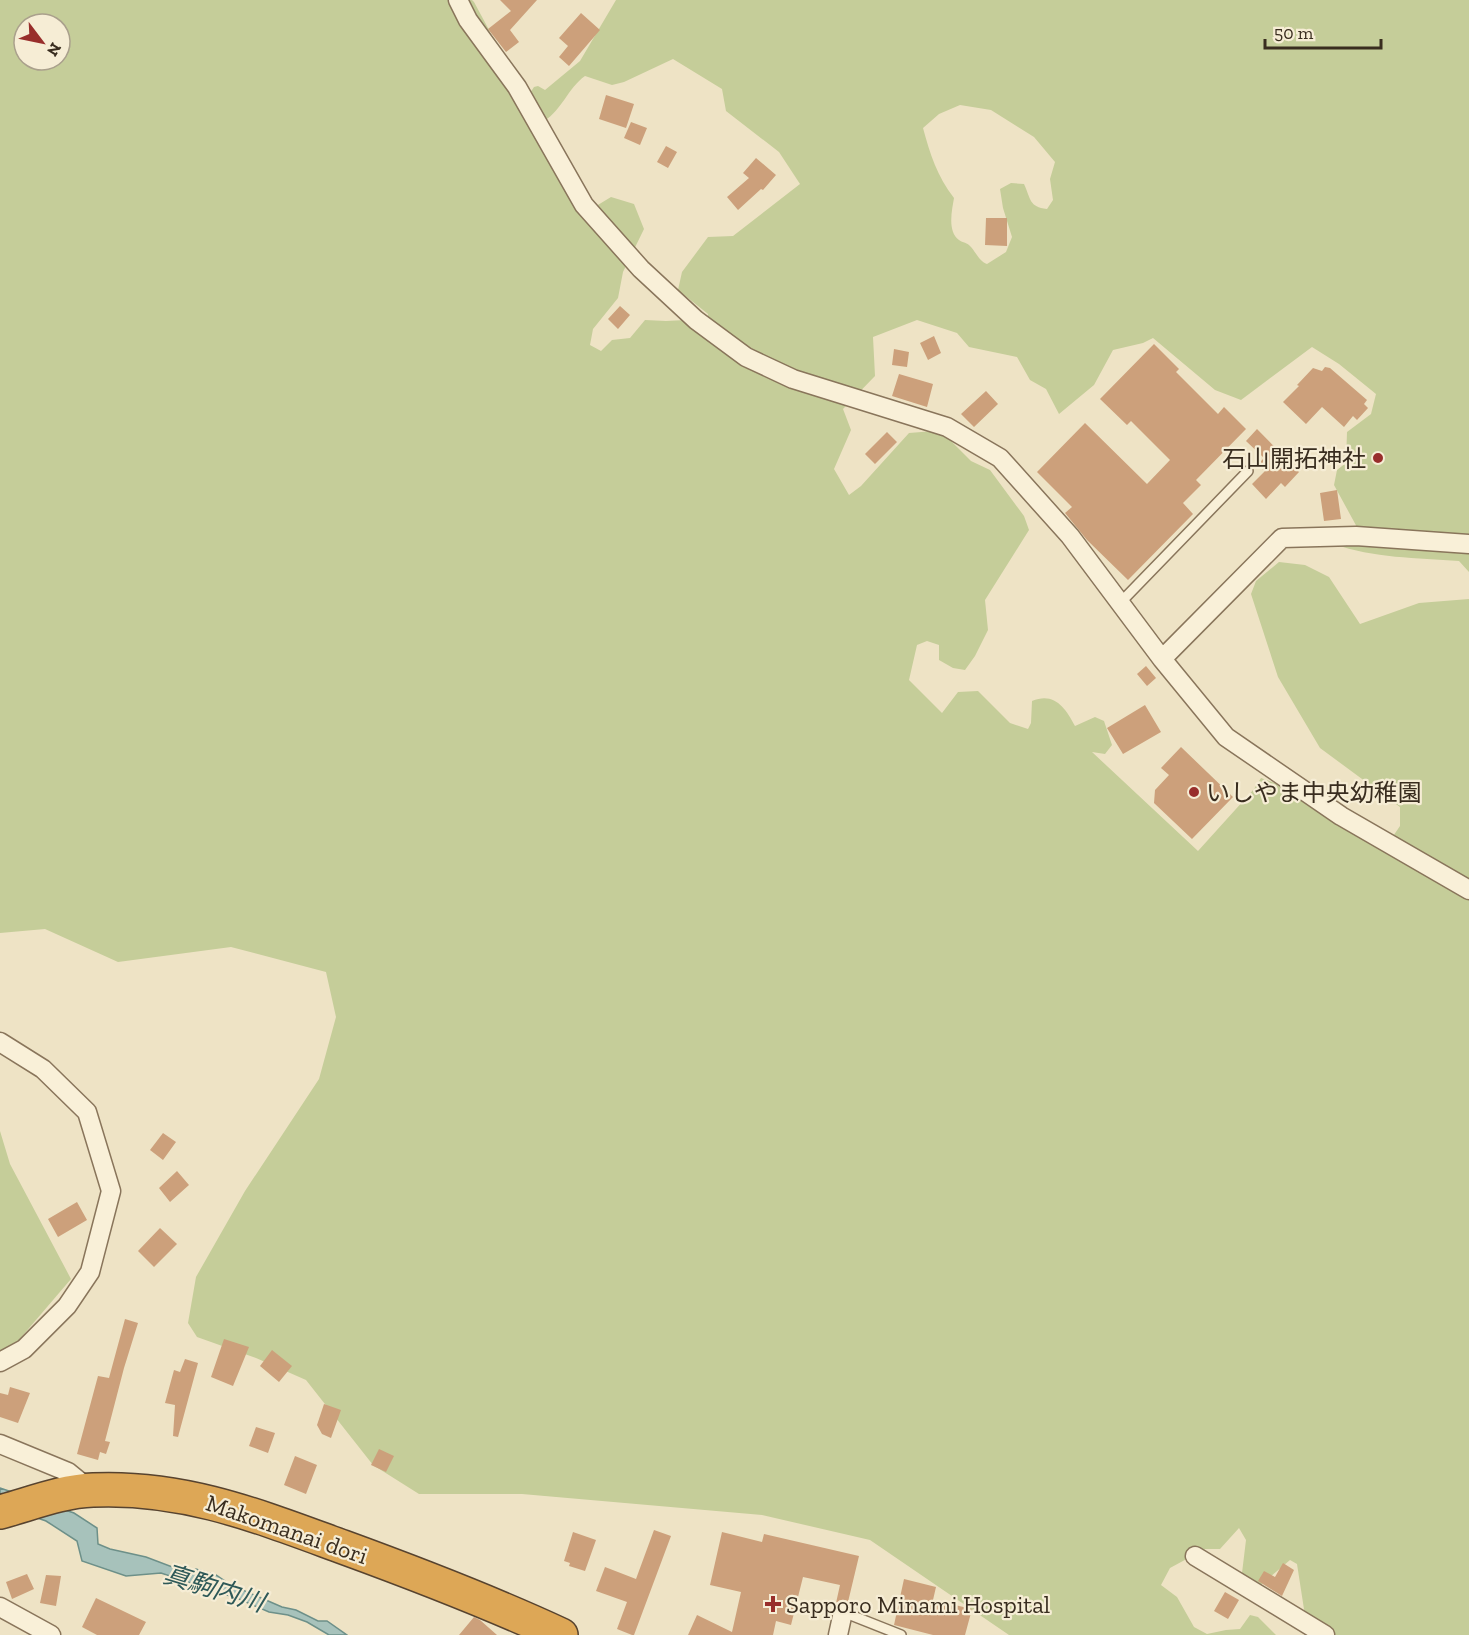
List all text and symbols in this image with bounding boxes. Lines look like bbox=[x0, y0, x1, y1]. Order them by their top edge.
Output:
north arrow bbox=[12, 12, 72, 72]
scale bar bbox=[1265, 12, 1380, 50]
text: 50 m bbox=[1274, 22, 1314, 44]
text: N bbox=[43, 39, 66, 60]
place label: 石山開拓神社 bbox=[1222, 444, 1366, 473]
marker: 石山開拓神社 bbox=[1371, 451, 1385, 465]
place label: いしやま中央幼稚園 bbox=[1206, 778, 1422, 807]
marker: いしやま中央幼稚園 bbox=[1187, 785, 1201, 799]
street label: Makomanai dori bbox=[202, 1488, 372, 1570]
water label: 真駒内川 bbox=[160, 1557, 271, 1619]
place label: Sapporo Minami Hospital bbox=[786, 1590, 1050, 1619]
marker: Sapporo Minami Hospital bbox=[764, 1595, 782, 1613]

